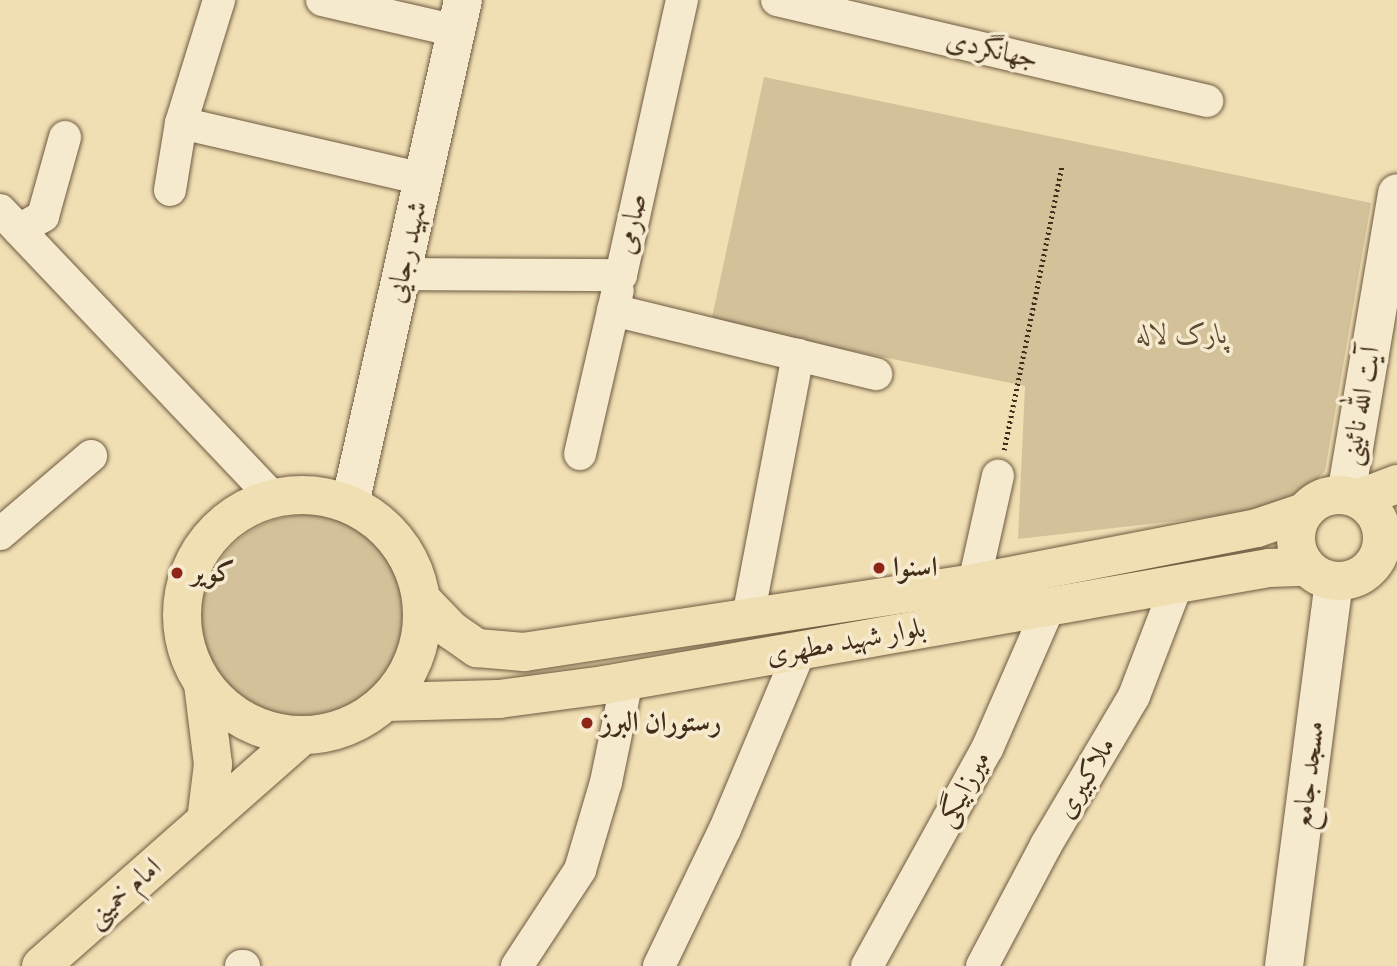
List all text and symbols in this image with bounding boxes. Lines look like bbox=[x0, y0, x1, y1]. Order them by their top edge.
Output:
street label: جهانگردی bbox=[943, 23, 1041, 77]
street label: صارمی bbox=[609, 191, 655, 257]
street label: شهید رجایی bbox=[379, 198, 435, 306]
park label: پارک لاله bbox=[1136, 318, 1228, 352]
street label: آیت الله نائینی bbox=[1334, 344, 1388, 468]
place label: اسنوا bbox=[893, 551, 938, 585]
place label: کویر bbox=[191, 556, 235, 590]
marker: اسنوا bbox=[871, 560, 887, 576]
marker: کویر bbox=[169, 565, 185, 581]
street label: بلوار شهید مطهری bbox=[764, 611, 928, 673]
place label: رستوران البرز bbox=[601, 706, 721, 740]
marker: رستوران البرز bbox=[579, 715, 595, 731]
street label: مسجد جامع bbox=[1286, 719, 1332, 831]
street label: ملاکبیری bbox=[1049, 731, 1123, 825]
street label: میرزابیگی bbox=[929, 745, 999, 833]
street label: امام خمینی bbox=[79, 851, 169, 935]

